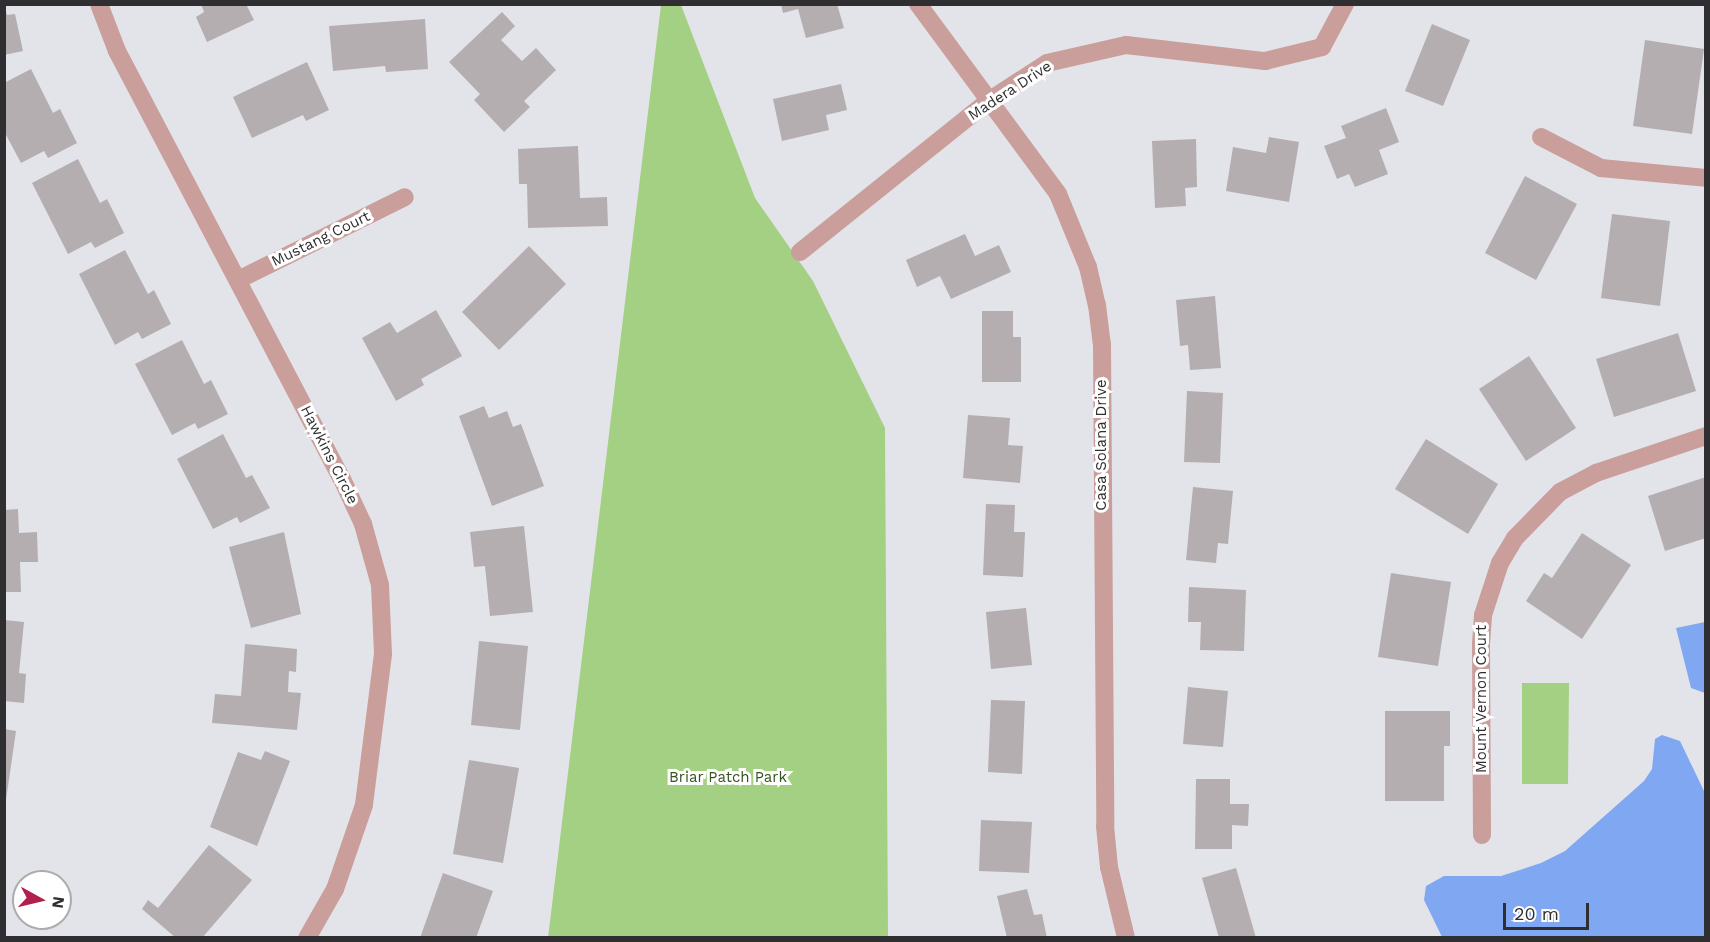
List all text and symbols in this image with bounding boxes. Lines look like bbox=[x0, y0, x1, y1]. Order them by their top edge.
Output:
street label: Madera Drive bbox=[965, 57, 1055, 125]
street label: Mustang Court bbox=[269, 207, 373, 271]
street label: Casa Solana Drive bbox=[1093, 379, 1111, 511]
street label: Hawkins Circle bbox=[296, 403, 362, 507]
street label: Mount Vernon Court bbox=[1473, 625, 1491, 773]
park label: Briar Patch Park bbox=[669, 769, 787, 787]
north arrow bbox=[12, 870, 72, 930]
scale bar bbox=[1506, 891, 1592, 929]
text: N bbox=[48, 895, 69, 909]
text: 20 m bbox=[1514, 903, 1559, 924]

